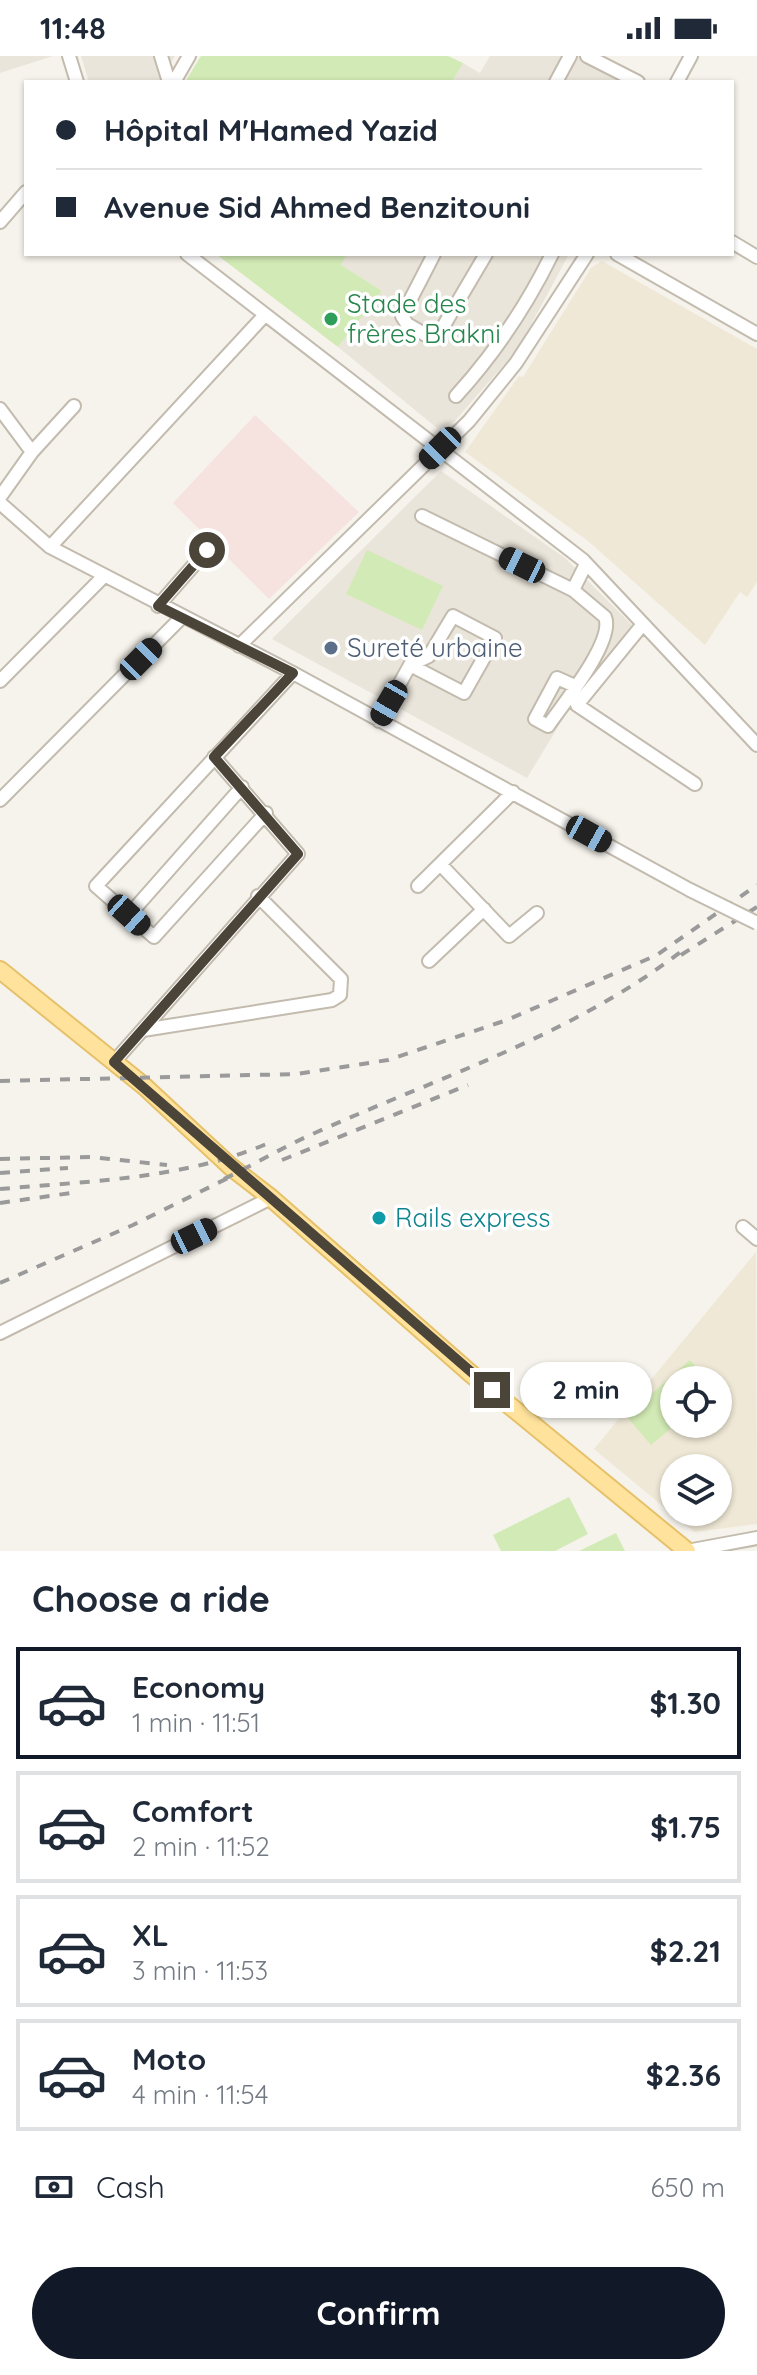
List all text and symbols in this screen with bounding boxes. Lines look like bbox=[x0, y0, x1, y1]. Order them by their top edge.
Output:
text: 11:48 bbox=[40, 9, 106, 47]
text: Hôpital M'Hamed Yazid bbox=[104, 111, 438, 149]
text: Avenue Sid Ahmed Benzitouni bbox=[104, 188, 530, 226]
place label: Stade des frères Brakni bbox=[347, 287, 501, 350]
marker: Stade des frères Brakni bbox=[322, 310, 340, 328]
car bbox=[415, 423, 465, 473]
route start bbox=[189, 532, 225, 568]
car bbox=[495, 544, 549, 586]
place label: Sureté urbaine bbox=[347, 631, 523, 664]
car bbox=[116, 634, 166, 684]
marker: Sureté urbaine bbox=[322, 639, 340, 657]
car bbox=[367, 676, 411, 730]
car bbox=[562, 812, 616, 856]
car bbox=[103, 890, 155, 940]
place label: Rails express bbox=[395, 1201, 550, 1234]
marker: Rails express bbox=[370, 1209, 388, 1227]
car bbox=[167, 1215, 221, 1257]
callout: 2 min bbox=[520, 1362, 652, 1418]
map controls bbox=[660, 1366, 732, 1526]
button: locate bbox=[660, 1366, 732, 1438]
route end bbox=[474, 1372, 510, 1408]
text: 2 min bbox=[552, 1373, 620, 1406]
button: layers bbox=[660, 1454, 732, 1526]
text: Choose a ride bbox=[32, 1576, 270, 1621]
icon: car bbox=[36, 1667, 108, 1739]
text: Economy bbox=[132, 1668, 265, 1706]
text: $1.30 bbox=[649, 1684, 721, 1722]
text: 1 min · 11:51 bbox=[132, 1706, 260, 1739]
icon: car bbox=[36, 1791, 108, 1863]
text: Comfort bbox=[132, 1792, 253, 1830]
text: $1.75 bbox=[650, 1808, 721, 1846]
text: 2 min · 11:52 bbox=[132, 1830, 270, 1863]
icon: car bbox=[36, 1915, 108, 1987]
text: XL bbox=[132, 1916, 169, 1954]
text: $2.21 bbox=[650, 1932, 721, 1970]
text: 3 min · 11:53 bbox=[132, 1954, 268, 1987]
icon: car bbox=[36, 2039, 108, 2111]
text: Moto bbox=[132, 2040, 206, 2078]
text: $2.36 bbox=[646, 2056, 721, 2094]
text: 4 min · 11:54 bbox=[132, 2078, 268, 2111]
icon: cash bbox=[32, 2165, 76, 2209]
text: Cash bbox=[96, 2168, 165, 2206]
text: 650 m bbox=[651, 2171, 725, 2204]
button: Confirm bbox=[32, 2267, 725, 2359]

